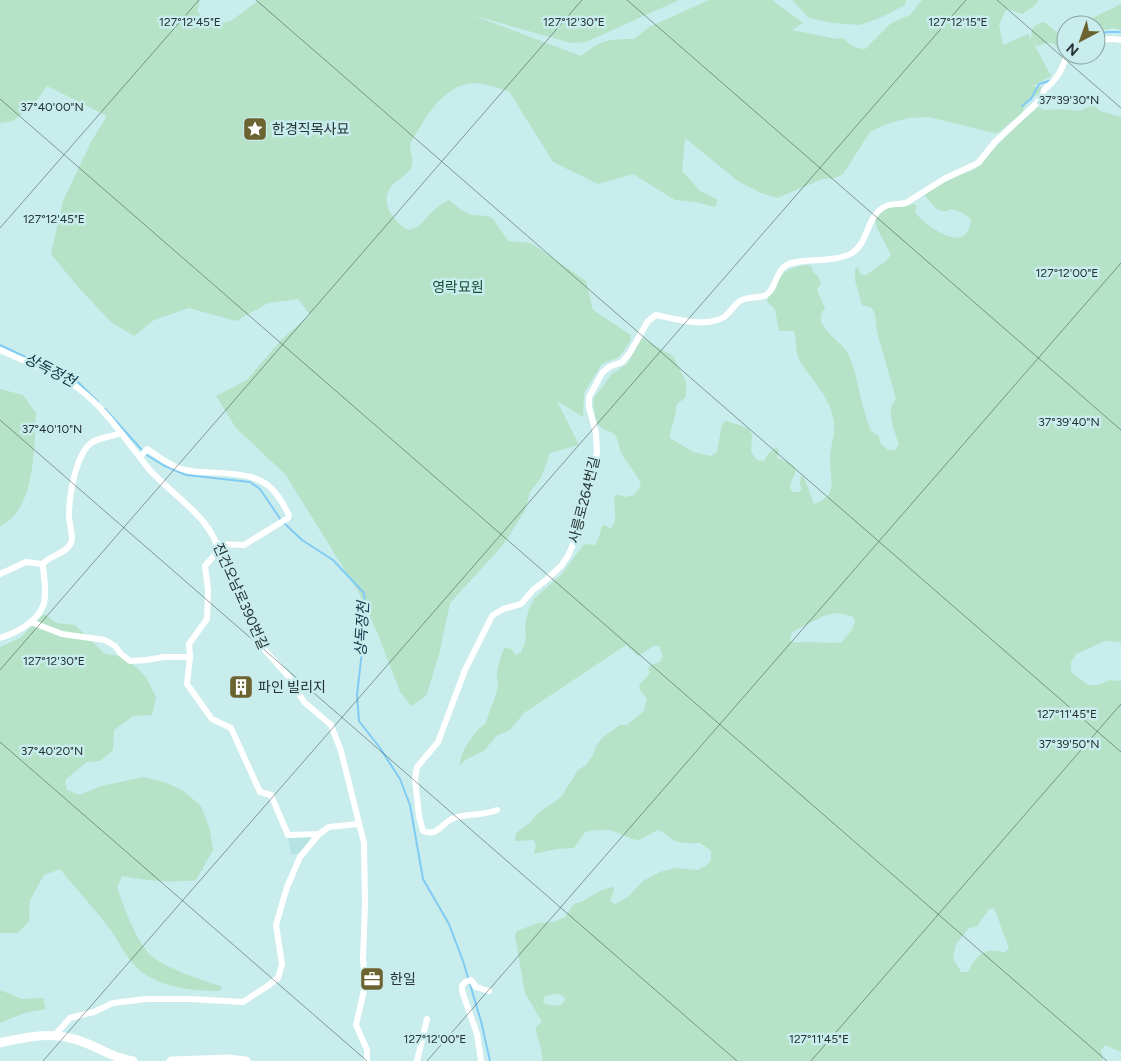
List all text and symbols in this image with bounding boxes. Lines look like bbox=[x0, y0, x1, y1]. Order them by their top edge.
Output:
text: 127°12'45"E bbox=[159, 15, 221, 29]
text: 127°12'30"E bbox=[543, 15, 605, 29]
text: 127°12'15"E bbox=[928, 15, 988, 29]
north arrow bbox=[1056, 15, 1106, 65]
text: N bbox=[1063, 39, 1082, 59]
text: 37°39'30"N bbox=[1039, 93, 1099, 107]
text: 37°40'00"N bbox=[20, 100, 84, 114]
place icon: 한경직목사묘 bbox=[242, 116, 268, 142]
place label: 한경직목사묘 bbox=[272, 121, 349, 138]
text: 127°12'45"E bbox=[23, 212, 85, 226]
text: 127°12'00"E bbox=[1036, 266, 1098, 280]
park label: 영락묘원 bbox=[432, 279, 484, 296]
water label: 상독정천 bbox=[21, 349, 81, 392]
text: 37°39'40"N bbox=[1038, 415, 1100, 429]
text: 37°40'10"N bbox=[22, 422, 82, 436]
street label: 사릉로264번길 bbox=[565, 455, 603, 545]
street label: 진건오남로390번길 bbox=[209, 540, 272, 652]
water label: 상독정천 bbox=[352, 599, 373, 657]
text: 127°12'30"E bbox=[23, 654, 85, 668]
building icon: 파인 빌리지 bbox=[228, 674, 254, 700]
place label: 파인 빌리지 bbox=[258, 679, 326, 696]
text: 127°11'45"E bbox=[1037, 707, 1097, 721]
text: 37°39'50"N bbox=[1039, 737, 1099, 751]
text: 37°40'20"N bbox=[21, 744, 83, 758]
office icon: 한일 bbox=[359, 966, 385, 992]
place label: 한일 bbox=[390, 971, 416, 988]
text: 127°12'00"E bbox=[404, 1032, 466, 1046]
text: 127°11'45"E bbox=[789, 1032, 849, 1046]

